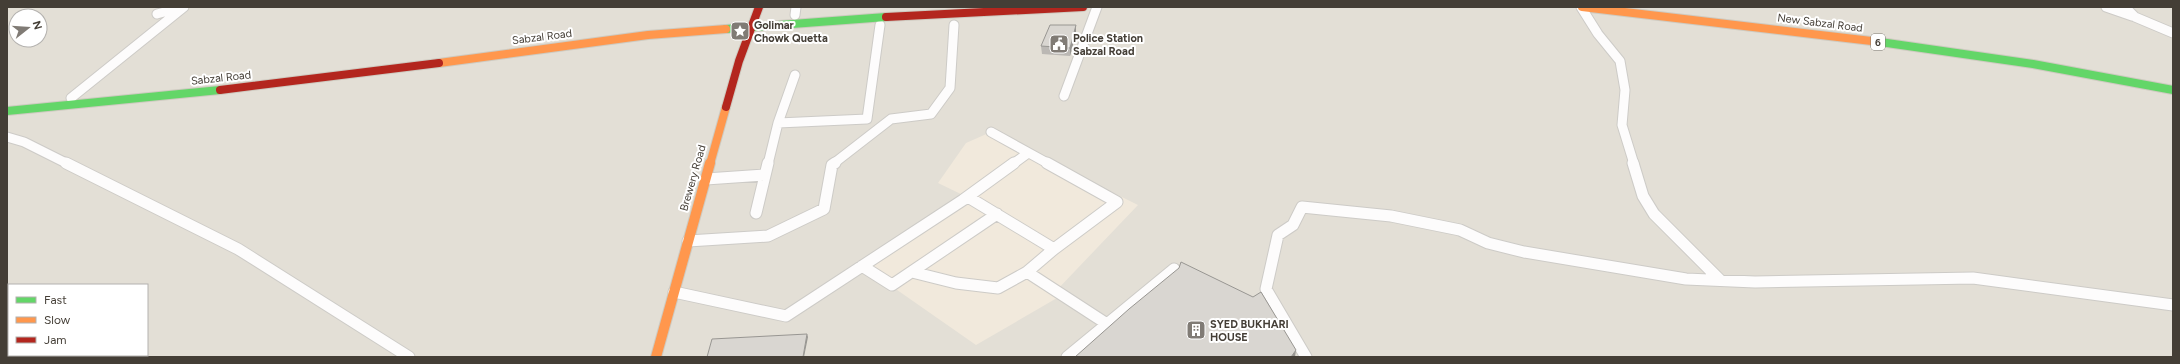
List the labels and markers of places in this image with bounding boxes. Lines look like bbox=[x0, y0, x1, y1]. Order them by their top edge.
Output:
place label: Golimar Chowk Quetta bbox=[754, 19, 828, 45]
place icon: Golimar Chowk Quetta bbox=[729, 20, 751, 42]
place label: Police Station Sabzal Road bbox=[1073, 32, 1143, 58]
public building icon: Police Station Sabzal Road bbox=[1048, 33, 1070, 55]
place label: SYED BUKHARI HOUSE bbox=[1210, 318, 1289, 344]
building icon: SYED BUKHARI HOUSE bbox=[1185, 319, 1207, 341]

